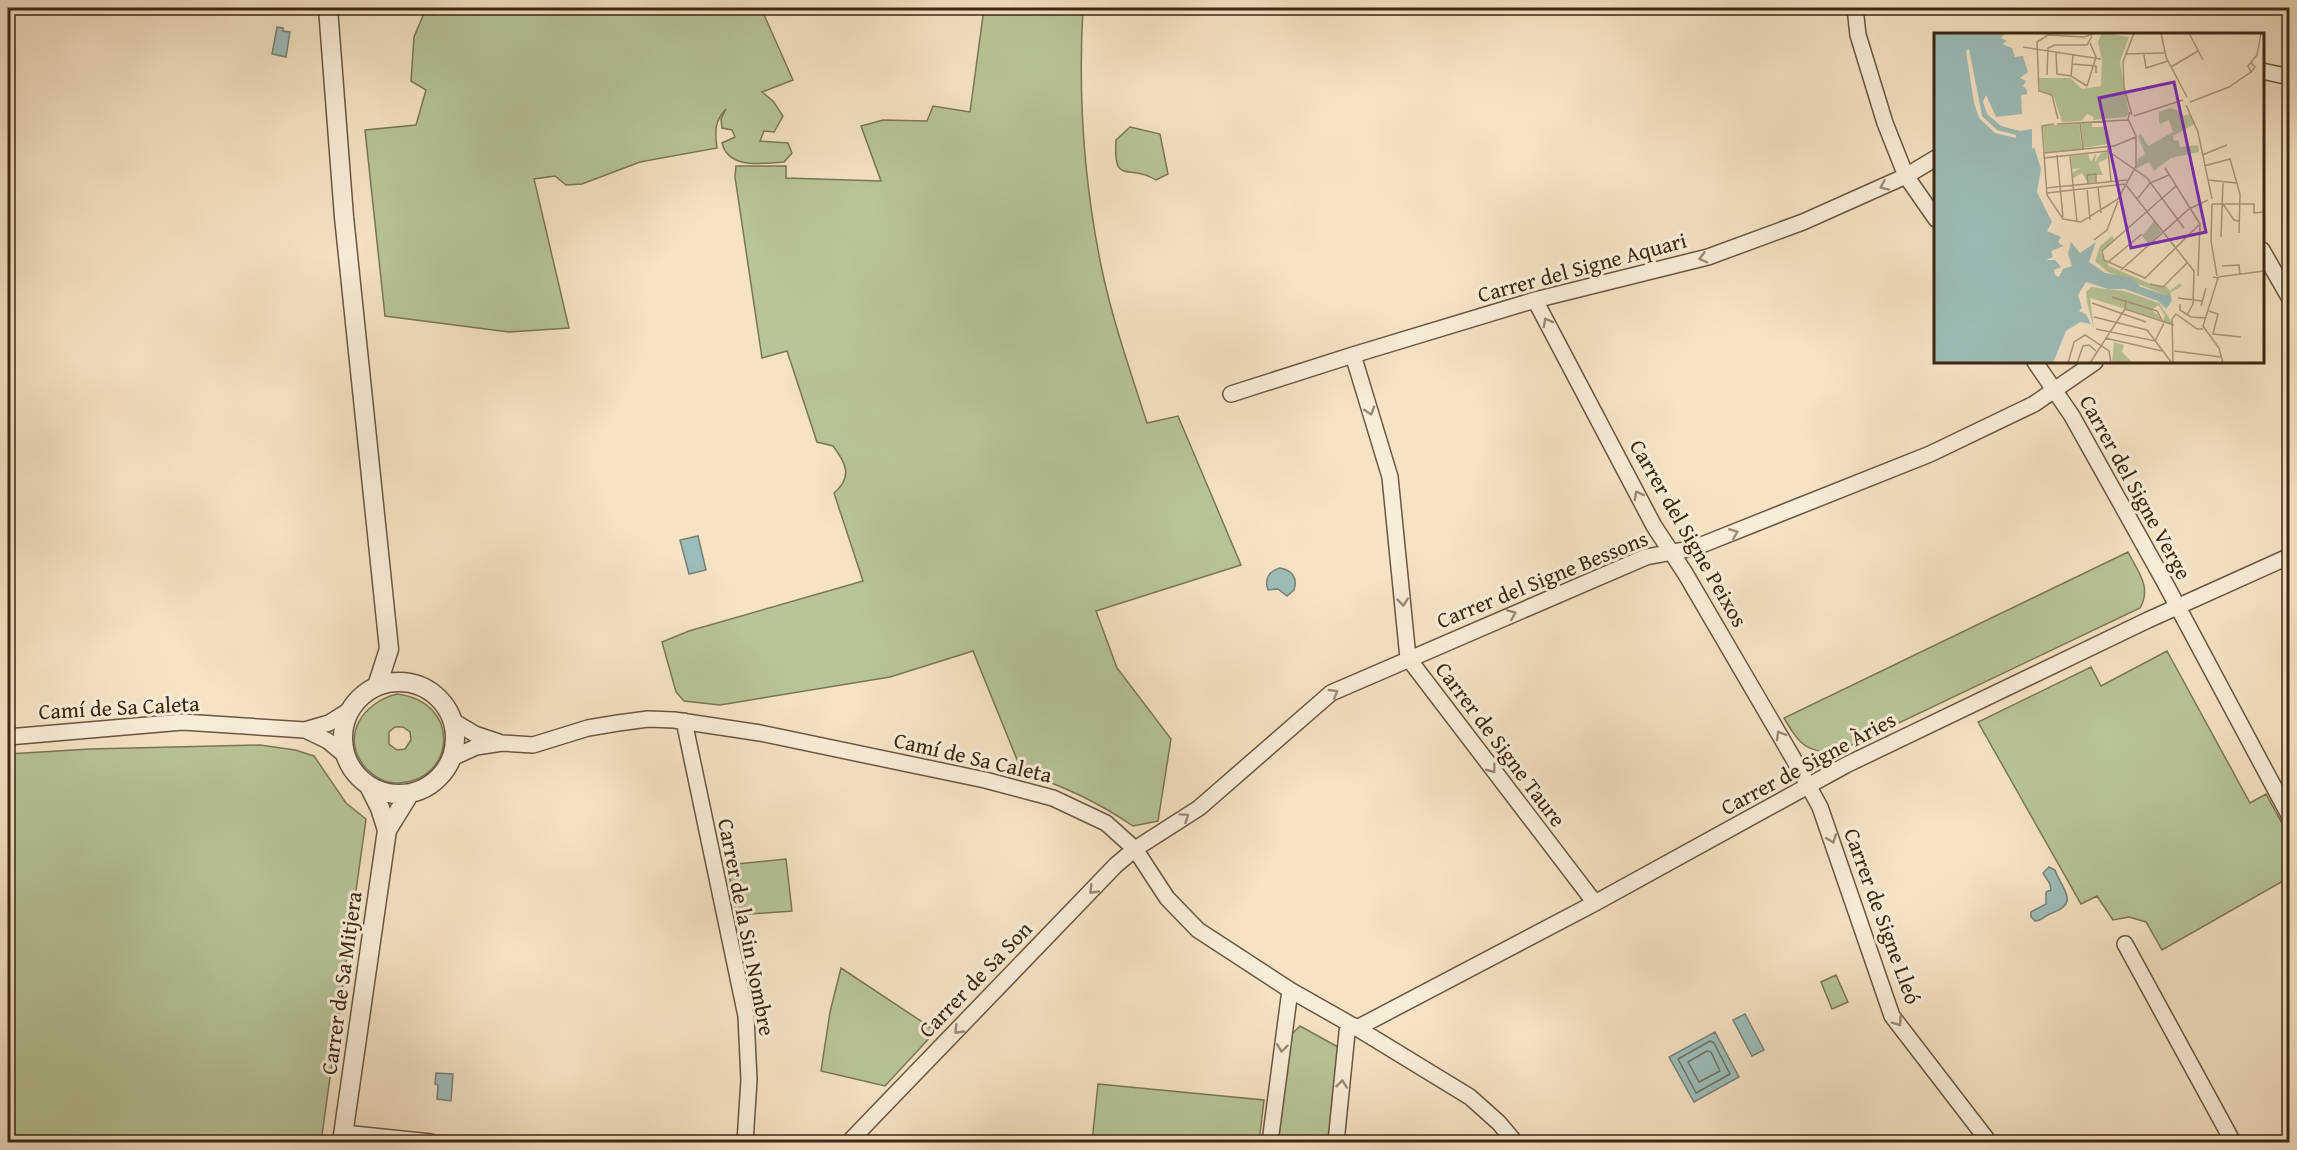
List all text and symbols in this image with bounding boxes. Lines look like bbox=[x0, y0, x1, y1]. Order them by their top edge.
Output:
inset map bbox=[1934, 33, 2264, 363]
one-way arrow bbox=[1879, 179, 1890, 191]
street label: Carrer del Signe Aquari bbox=[1474, 224, 1690, 310]
one-way arrow bbox=[1698, 251, 1709, 263]
one-way arrow bbox=[1543, 318, 1554, 328]
street label: Carrer del Signe Verge bbox=[2072, 389, 2200, 585]
one-way arrow bbox=[1363, 405, 1375, 416]
street label: Carrer del Signe Peixos bbox=[1622, 433, 1756, 633]
one-way arrow bbox=[1634, 491, 1645, 501]
street label: Carrer del Signe Bessons bbox=[1431, 522, 1653, 636]
one-way arrow bbox=[1728, 527, 1739, 540]
one-way arrow bbox=[1396, 598, 1409, 607]
one-way arrow bbox=[1506, 609, 1517, 621]
street label: Carrer de Signe Taure bbox=[1428, 655, 1574, 833]
street label: Camí de Sa Caleta bbox=[38, 687, 201, 727]
one-way arrow bbox=[1328, 689, 1338, 700]
street label: Carrer de Signe Àries bbox=[1715, 703, 1901, 823]
street label: Camí de Sa Caleta bbox=[891, 723, 1056, 791]
one-way arrow bbox=[1776, 731, 1787, 741]
one-way arrow bbox=[1484, 762, 1495, 773]
one-way arrow bbox=[1178, 814, 1189, 825]
street label: Carrer de la Sin Nombre bbox=[710, 816, 784, 1038]
street label: Carrer de Signe Lleó bbox=[1836, 824, 1930, 1008]
one-way arrow bbox=[1824, 834, 1837, 844]
one-way arrow bbox=[1090, 882, 1101, 893]
street label: Carrer de Sa Mitjera bbox=[312, 889, 370, 1077]
street label: Carrer de Sa Son bbox=[911, 913, 1040, 1045]
one-way arrow bbox=[1890, 1016, 1901, 1027]
one-way arrow bbox=[954, 1023, 965, 1033]
one-way arrow bbox=[1277, 1044, 1289, 1053]
one-way arrow bbox=[1335, 1080, 1348, 1089]

